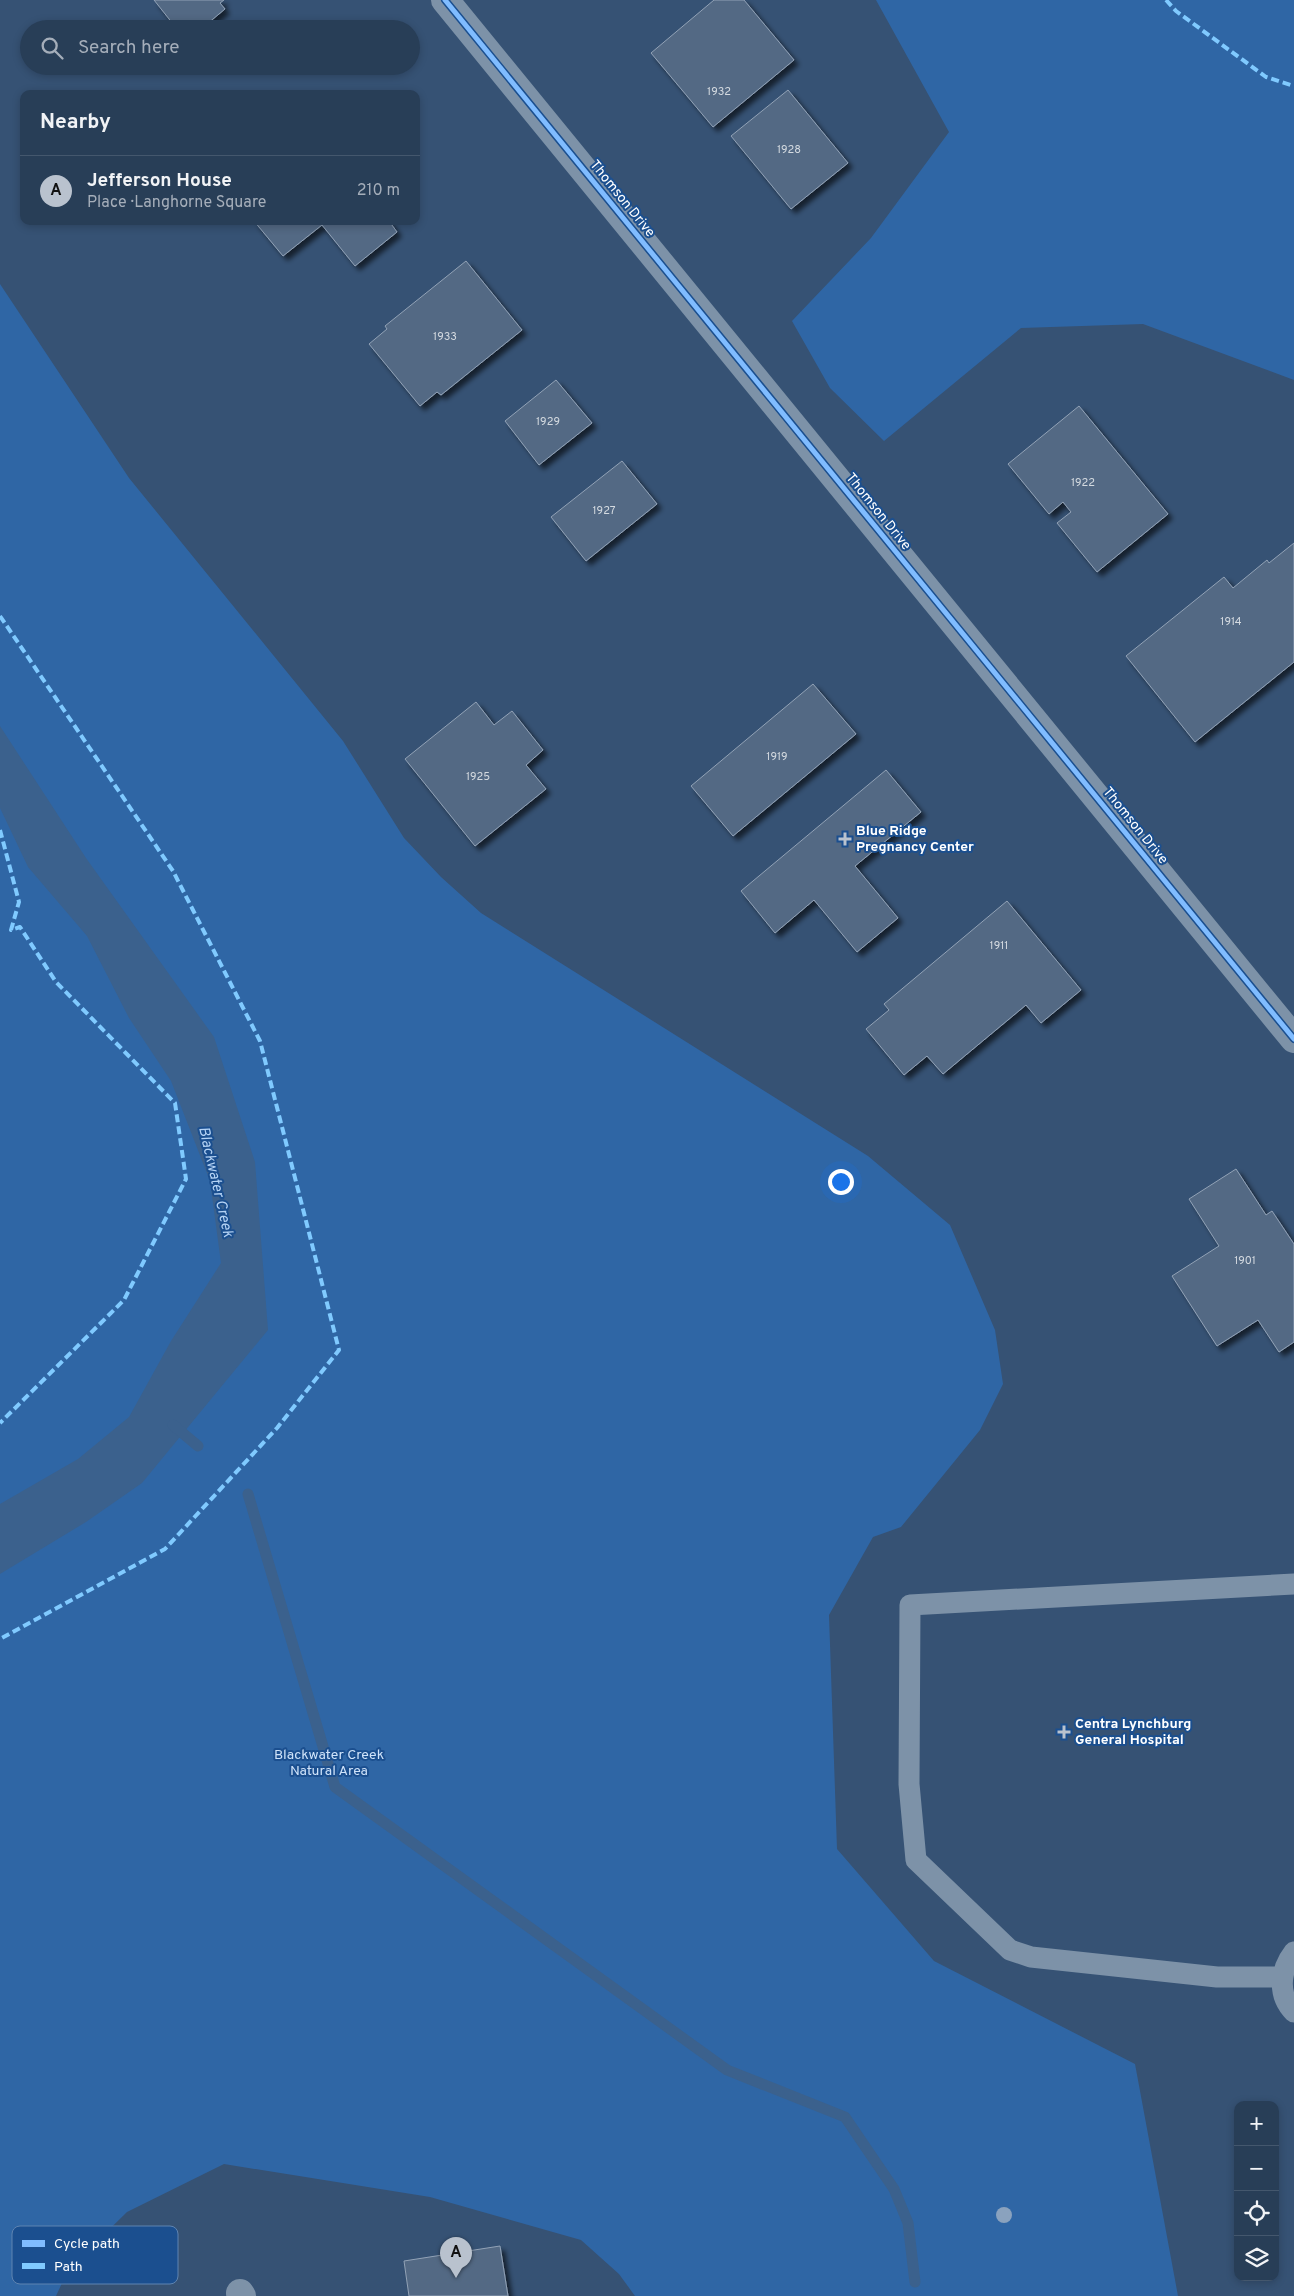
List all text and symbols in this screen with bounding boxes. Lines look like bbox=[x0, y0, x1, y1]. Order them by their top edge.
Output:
search box bbox=[20, 20, 420, 75]
icon: search bbox=[38, 34, 66, 62]
text: Search here bbox=[78, 36, 180, 60]
house number: 1932 bbox=[707, 85, 731, 99]
text: Nearby bbox=[40, 109, 111, 136]
house number: 1928 bbox=[777, 143, 801, 157]
street label: Thomson Drive bbox=[586, 157, 658, 241]
text: Jefferson House bbox=[87, 169, 232, 193]
text: A bbox=[50, 181, 62, 201]
text: 210 m bbox=[357, 181, 400, 201]
text: Place · Langhorne Square bbox=[87, 193, 266, 213]
house number: 1933 bbox=[433, 330, 457, 344]
house number: 1929 bbox=[536, 415, 560, 429]
street label: Thomson Drive bbox=[842, 470, 914, 554]
house number: 1922 bbox=[1071, 476, 1095, 490]
house number: 1927 bbox=[592, 504, 616, 518]
house number: 1914 bbox=[1220, 615, 1242, 629]
house number: 1919 bbox=[766, 750, 788, 764]
house number: 1925 bbox=[466, 770, 490, 784]
street label: Thomson Drive bbox=[1099, 784, 1171, 868]
place label: Blue Ridge Pregnancy Center bbox=[856, 823, 974, 856]
marker: Blue Ridge Pregnancy Center bbox=[838, 832, 852, 846]
house number: 1911 bbox=[990, 939, 1008, 953]
water label: Blackwater Creek bbox=[193, 1125, 237, 1240]
your location bbox=[828, 1169, 854, 1195]
house number: 1901 bbox=[1234, 1254, 1256, 1268]
place label: Centra Lynchburg General Hospital bbox=[1075, 1716, 1191, 1749]
marker: Centra Lynchburg General Hospital bbox=[1057, 1725, 1071, 1739]
park label: Blackwater Creek Natural Area bbox=[274, 1747, 384, 1780]
map controls bbox=[1234, 2101, 1279, 2281]
button: + bbox=[1234, 2101, 1279, 2146]
button: − bbox=[1234, 2146, 1279, 2191]
button: locate bbox=[1234, 2191, 1279, 2236]
legend bbox=[12, 2226, 178, 2284]
text: Cycle path bbox=[54, 2236, 120, 2253]
button: layers bbox=[1234, 2236, 1279, 2281]
pin: A bbox=[440, 2237, 472, 2278]
text: Path bbox=[54, 2259, 83, 2276]

